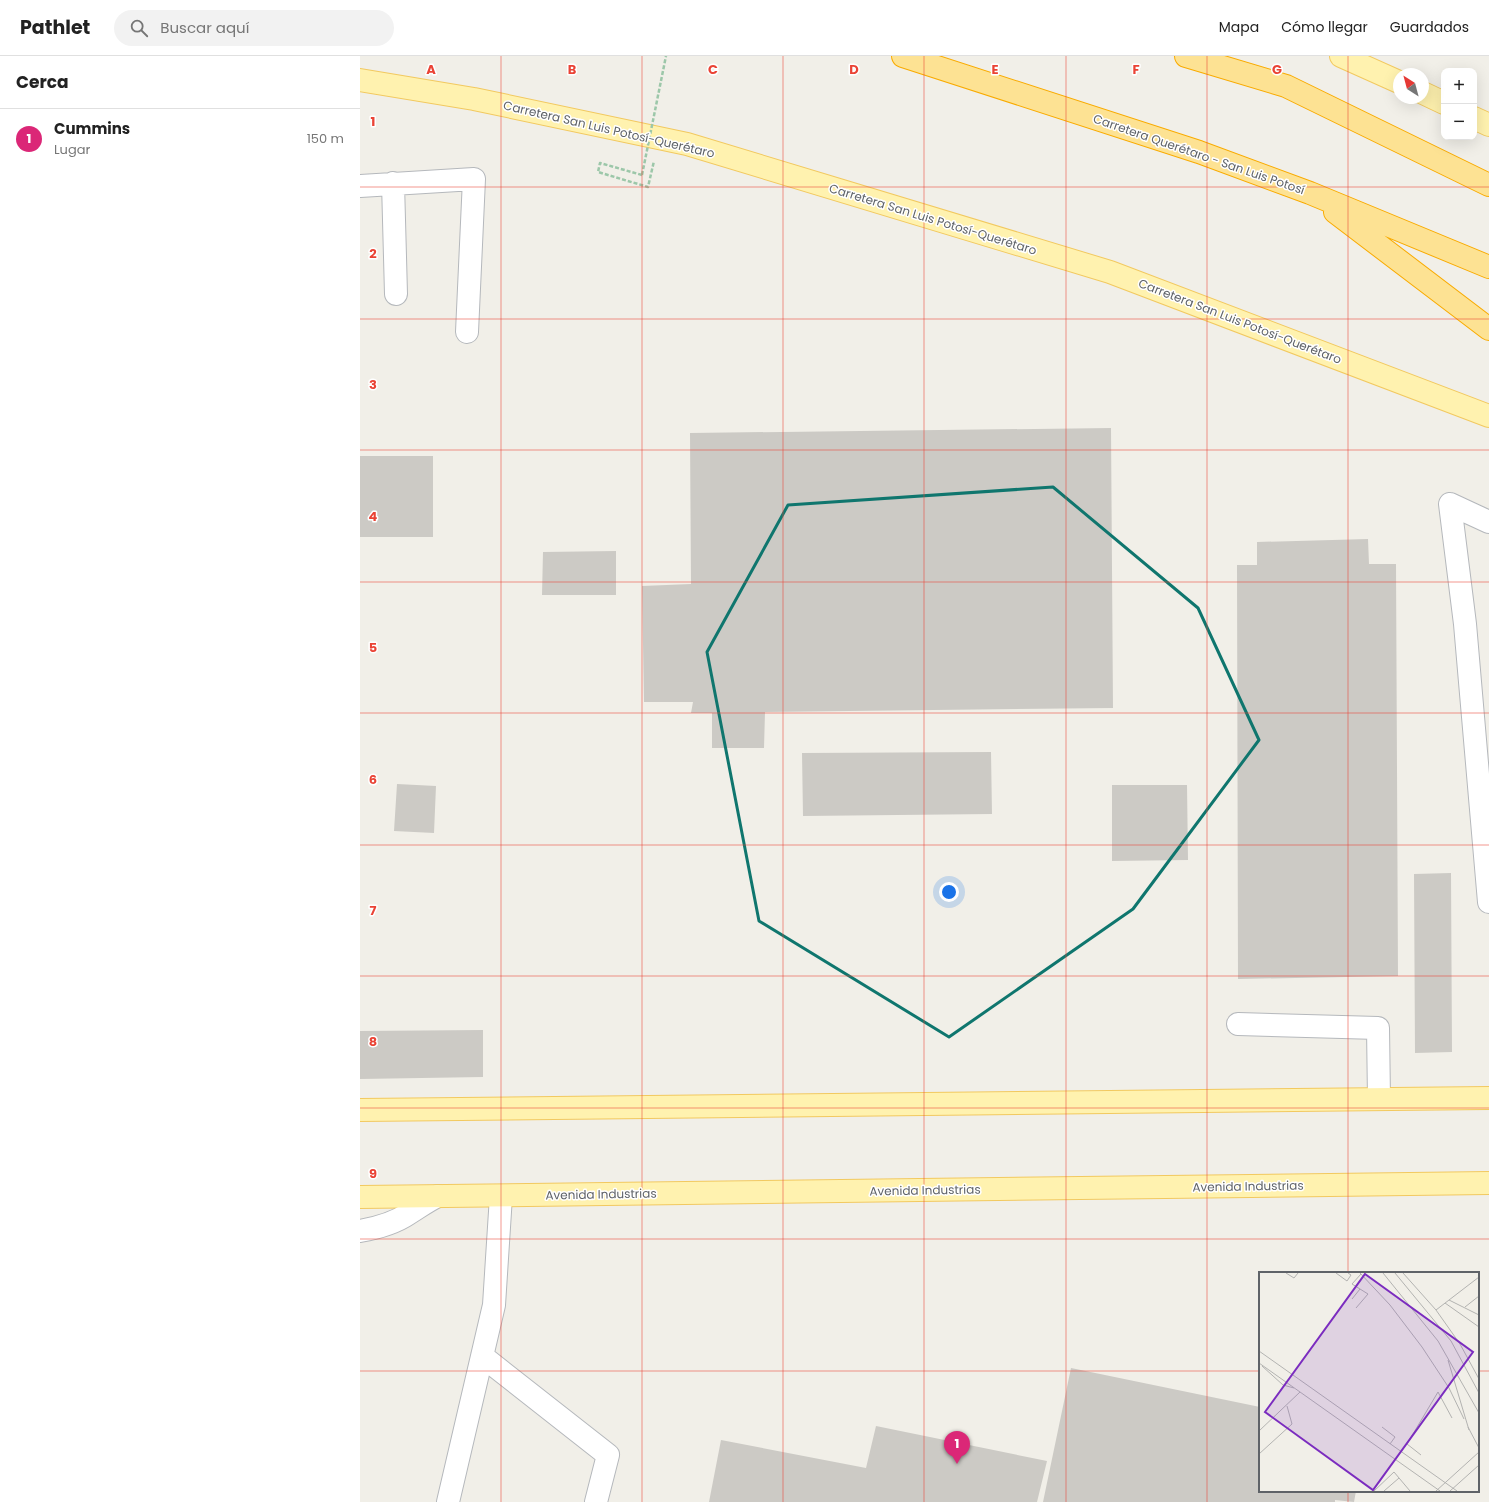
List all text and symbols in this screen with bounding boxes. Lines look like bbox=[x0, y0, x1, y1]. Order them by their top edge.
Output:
search box bbox=[114, 10, 394, 46]
text: Pathlet bbox=[20, 14, 90, 41]
icon: search bbox=[128, 17, 150, 39]
text: Buscar aquí bbox=[160, 17, 249, 38]
text: Mapa bbox=[1219, 17, 1259, 37]
text: Cómo llegar bbox=[1281, 17, 1368, 37]
text: Guardados bbox=[1390, 17, 1469, 37]
text: A bbox=[426, 60, 436, 79]
text: B bbox=[568, 60, 577, 79]
text: C bbox=[708, 60, 718, 79]
text: D bbox=[849, 60, 859, 79]
text: E bbox=[991, 60, 999, 79]
text: F bbox=[1132, 60, 1140, 79]
text: G bbox=[1272, 60, 1282, 79]
north arrow bbox=[1393, 68, 1429, 104]
map controls bbox=[1441, 68, 1477, 140]
button: + bbox=[1441, 68, 1477, 104]
text: Cerca bbox=[16, 70, 69, 94]
street label: Carretera San Luis Potosí-Querétaro bbox=[502, 96, 717, 162]
button: − bbox=[1441, 104, 1477, 140]
street label: Carretera Querétaro - San Luis Potosí bbox=[1091, 110, 1307, 198]
text: 1 bbox=[371, 112, 375, 131]
text: Cummins bbox=[54, 118, 130, 139]
text: 1 bbox=[27, 129, 31, 148]
text: 150 m bbox=[307, 129, 344, 148]
text: Lugar bbox=[54, 140, 90, 159]
street label: Carretera San Luis Potosí-Querétaro bbox=[827, 179, 1039, 259]
text: 2 bbox=[369, 244, 377, 263]
street label: Carretera San Luis Potosí-Querétaro bbox=[1136, 274, 1344, 368]
text: 3 bbox=[369, 375, 377, 394]
text: 4 bbox=[369, 507, 378, 526]
text: 5 bbox=[369, 638, 377, 657]
text: 6 bbox=[369, 770, 377, 789]
your location bbox=[939, 882, 959, 902]
text: 7 bbox=[370, 901, 377, 920]
text: 8 bbox=[369, 1032, 377, 1051]
text: 9 bbox=[369, 1164, 377, 1183]
street label: Avenida Industrias bbox=[1192, 1177, 1304, 1195]
street label: Avenida Industrias bbox=[869, 1181, 981, 1199]
street label: Avenida Industrias bbox=[545, 1185, 657, 1203]
inset map bbox=[1259, 1272, 1479, 1492]
pin: 1 bbox=[944, 1431, 970, 1464]

